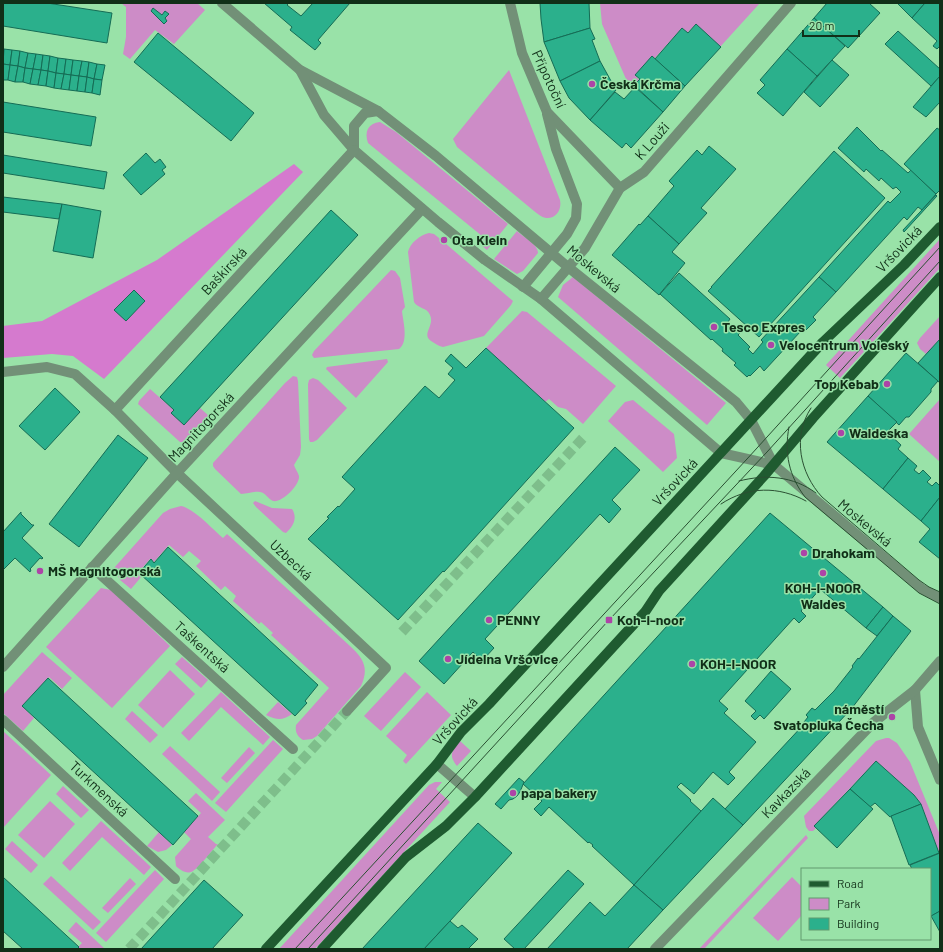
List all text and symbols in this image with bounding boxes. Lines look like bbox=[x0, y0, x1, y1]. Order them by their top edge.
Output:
scale bar bbox=[803, 12, 859, 38]
text: 20 m bbox=[809, 18, 835, 32]
street label: Přípotoční bbox=[529, 47, 570, 110]
place label: Česká Krčma bbox=[600, 75, 681, 92]
marker: Česká Krčma bbox=[587, 79, 597, 89]
street label: K Louži bbox=[631, 118, 673, 163]
street label: Vršovická bbox=[872, 222, 925, 276]
place label: Ota Klein bbox=[452, 231, 507, 248]
marker: Ota Klein bbox=[439, 235, 449, 245]
street label: Moskevská bbox=[564, 241, 625, 296]
street label: Baškirská bbox=[197, 243, 250, 298]
place label: Tesco Expres bbox=[722, 318, 805, 335]
marker: Tesco Expres bbox=[709, 322, 719, 332]
place label: Velocentrum Voleský bbox=[779, 336, 909, 353]
marker: Velocentrum Voleský bbox=[766, 340, 776, 350]
place label: Top Kebab bbox=[814, 375, 879, 392]
marker: Top Kebab bbox=[882, 379, 892, 389]
street label: Magnitogorská bbox=[164, 388, 237, 465]
place label: Waldeska bbox=[849, 424, 908, 441]
marker: Waldeska bbox=[836, 428, 846, 438]
street label: Vršovická bbox=[648, 454, 701, 509]
street label: Moskevská bbox=[835, 495, 896, 550]
street label: Uzbecká bbox=[267, 536, 316, 583]
place label: Drahokam bbox=[812, 544, 875, 561]
marker: Drahokam bbox=[799, 548, 809, 558]
place label: MŠ Magnitogorská bbox=[48, 562, 161, 579]
marker: MŠ Magnitogorská bbox=[35, 566, 45, 576]
marker: KOH-I-NOOR Waldes bbox=[818, 568, 828, 578]
place label: KOH-I-NOOR Waldes bbox=[785, 579, 862, 612]
place label: PENNY bbox=[497, 611, 541, 628]
place label: Koh-i-noor bbox=[617, 611, 685, 628]
marker: PENNY bbox=[484, 615, 494, 625]
marker: Koh-i-noor bbox=[604, 615, 614, 625]
street label: Taškentská bbox=[171, 617, 234, 676]
place label: Jídelna Vršovice bbox=[456, 650, 559, 667]
marker: Jídelna Vršovice bbox=[443, 654, 453, 664]
place label: KOH-I-NOOR bbox=[700, 655, 777, 672]
marker: KOH-I-NOOR bbox=[687, 659, 697, 669]
street label: Vršovická bbox=[429, 693, 481, 748]
place label: náměstí Svatopluka Čecha bbox=[773, 700, 885, 733]
marker: náměstí Svatopluka Čecha bbox=[887, 712, 897, 722]
street label: Turkmenská bbox=[66, 757, 132, 820]
street label: Kavkazská bbox=[758, 764, 814, 821]
place label: papa bakery bbox=[521, 784, 597, 801]
marker: papa bakery bbox=[508, 788, 518, 798]
legend bbox=[801, 868, 931, 940]
text: Road bbox=[837, 876, 864, 890]
text: Park bbox=[837, 896, 861, 910]
text: Building bbox=[837, 916, 879, 930]

